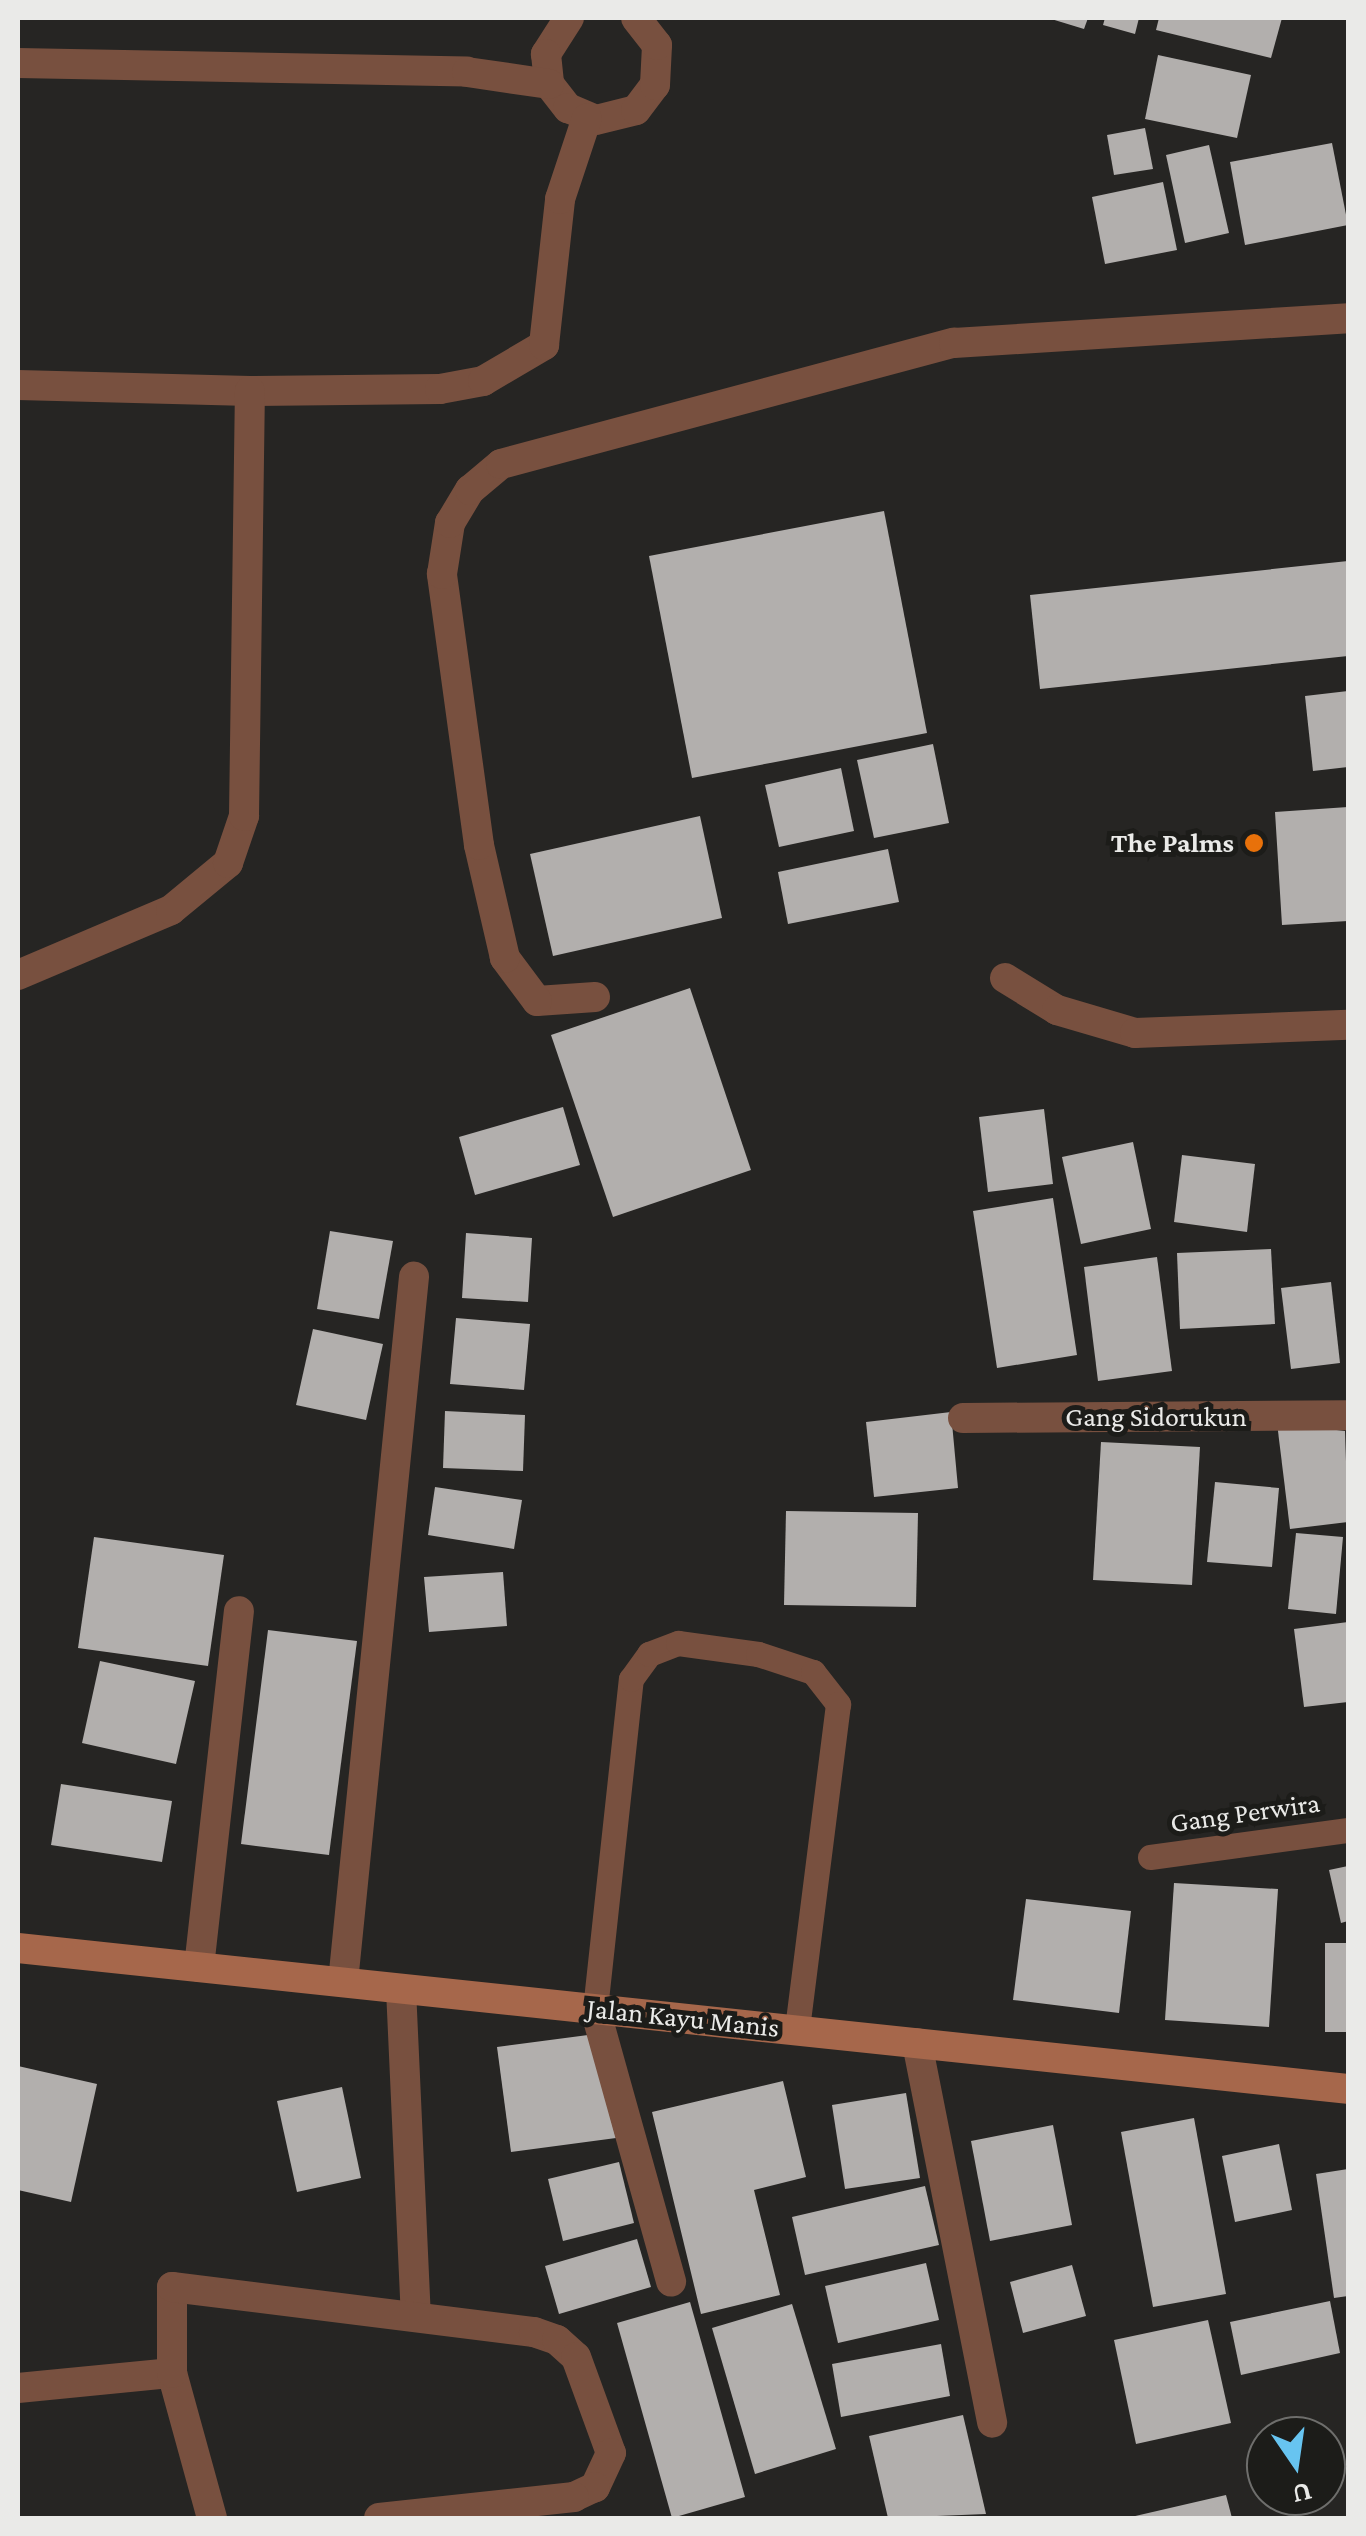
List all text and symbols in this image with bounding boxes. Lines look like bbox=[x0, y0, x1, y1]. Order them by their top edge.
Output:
place label: The Palms bbox=[1111, 826, 1234, 860]
marker: The Palms bbox=[1243, 832, 1265, 854]
street label: Gang Sidorukun bbox=[1065, 1400, 1247, 1434]
street label: Gang Perwira bbox=[1168, 1786, 1322, 1840]
street label: Jalan Kayu Manis bbox=[585, 1991, 781, 2045]
north arrow bbox=[1246, 2416, 1346, 2516]
text: U bbox=[1290, 2477, 1315, 2511]

